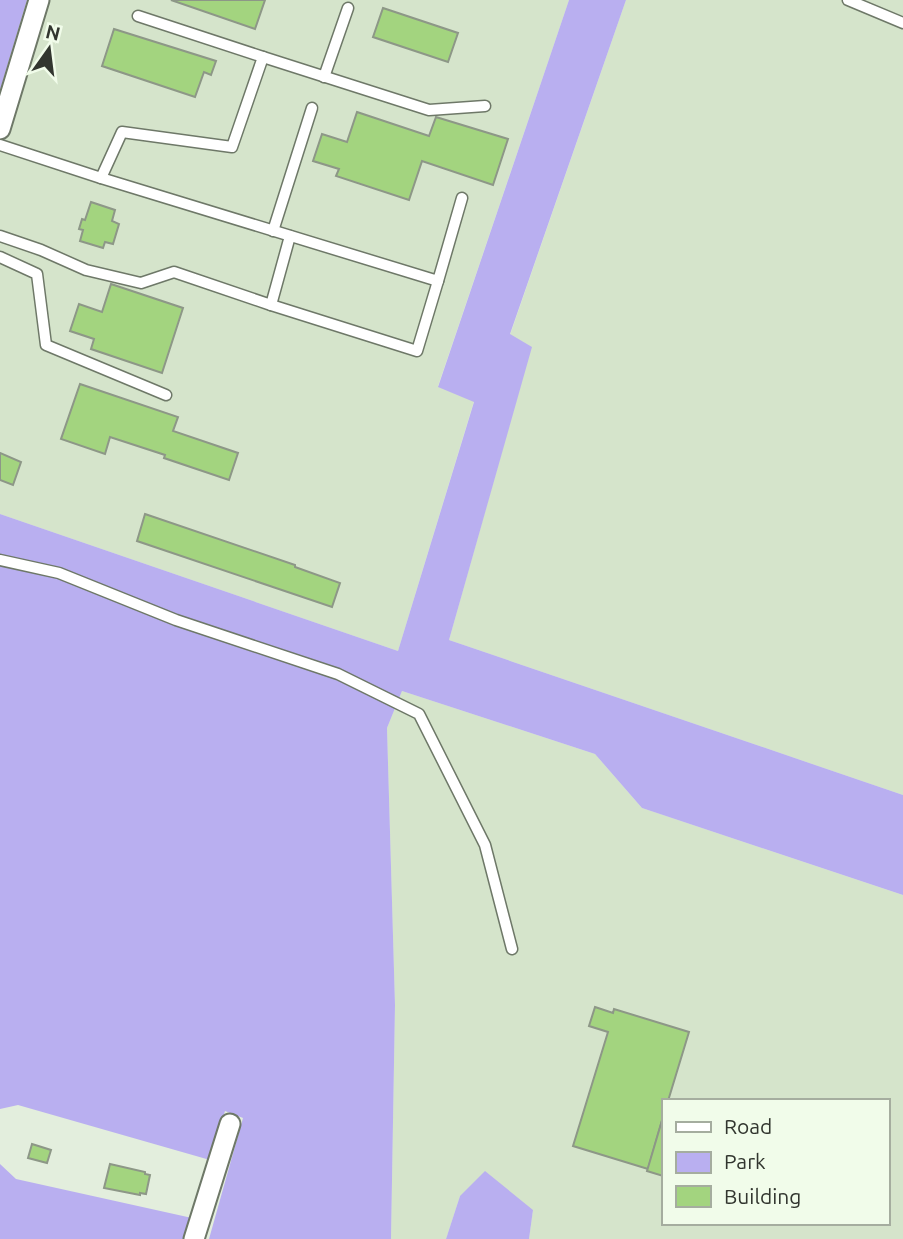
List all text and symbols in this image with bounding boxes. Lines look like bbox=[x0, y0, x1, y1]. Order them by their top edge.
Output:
north arrow bbox=[14, 14, 84, 84]
text: N bbox=[44, 20, 63, 45]
legend bbox=[662, 1099, 889, 1225]
text: Road bbox=[724, 1114, 772, 1138]
text: Park bbox=[724, 1149, 766, 1173]
text: Building bbox=[724, 1184, 801, 1208]

